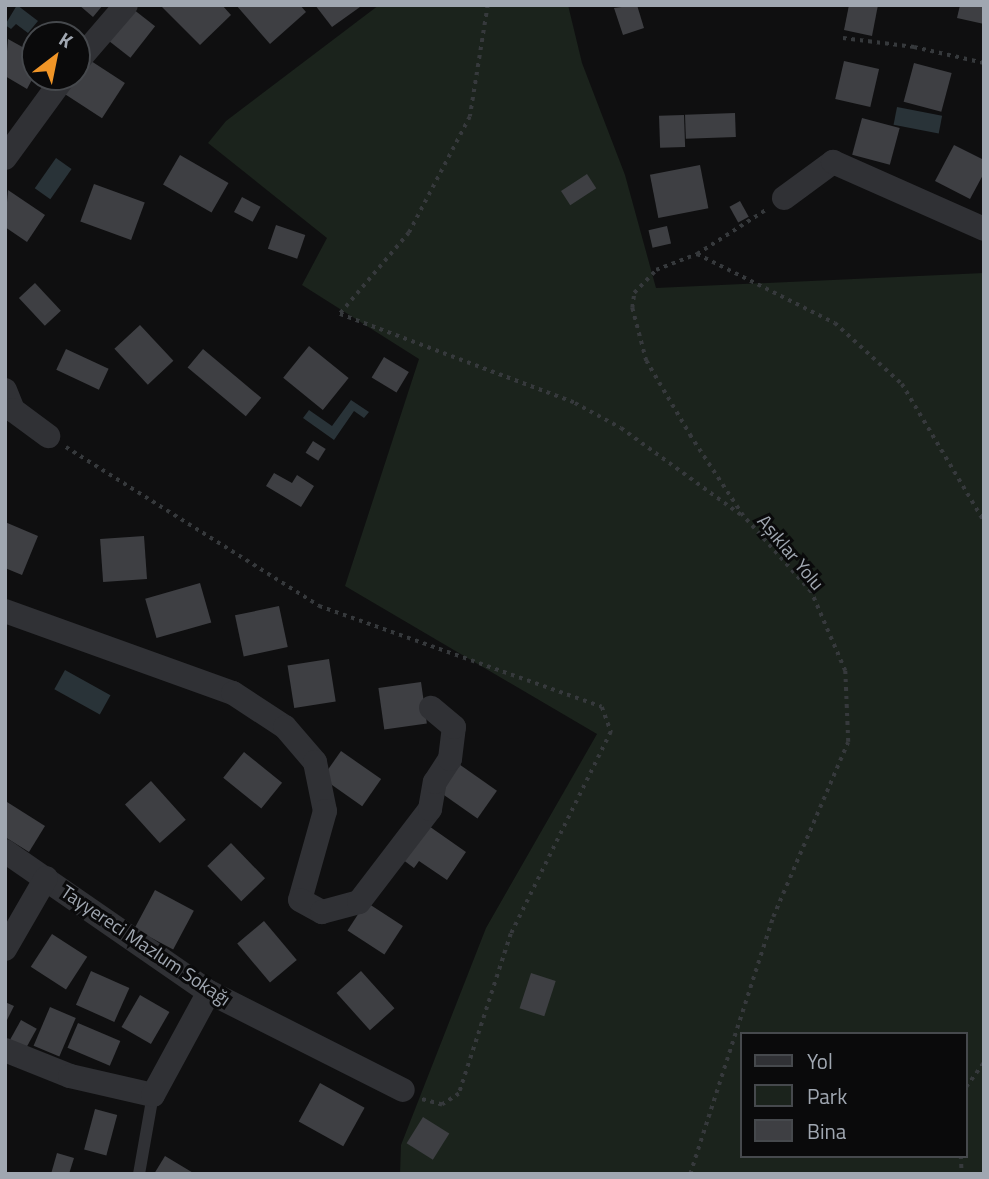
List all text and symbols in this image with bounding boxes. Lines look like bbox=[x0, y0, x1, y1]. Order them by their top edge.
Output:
north arrow bbox=[21, 21, 91, 91]
text: K bbox=[54, 24, 79, 55]
street label: Aşıklar Yolu bbox=[753, 510, 829, 594]
street label: Tayyereci Mazlum Sokağı bbox=[57, 880, 235, 1010]
legend bbox=[740, 1032, 968, 1158]
text: Yol bbox=[807, 1045, 833, 1077]
text: Park bbox=[807, 1080, 847, 1112]
text: Bina bbox=[807, 1115, 846, 1147]

